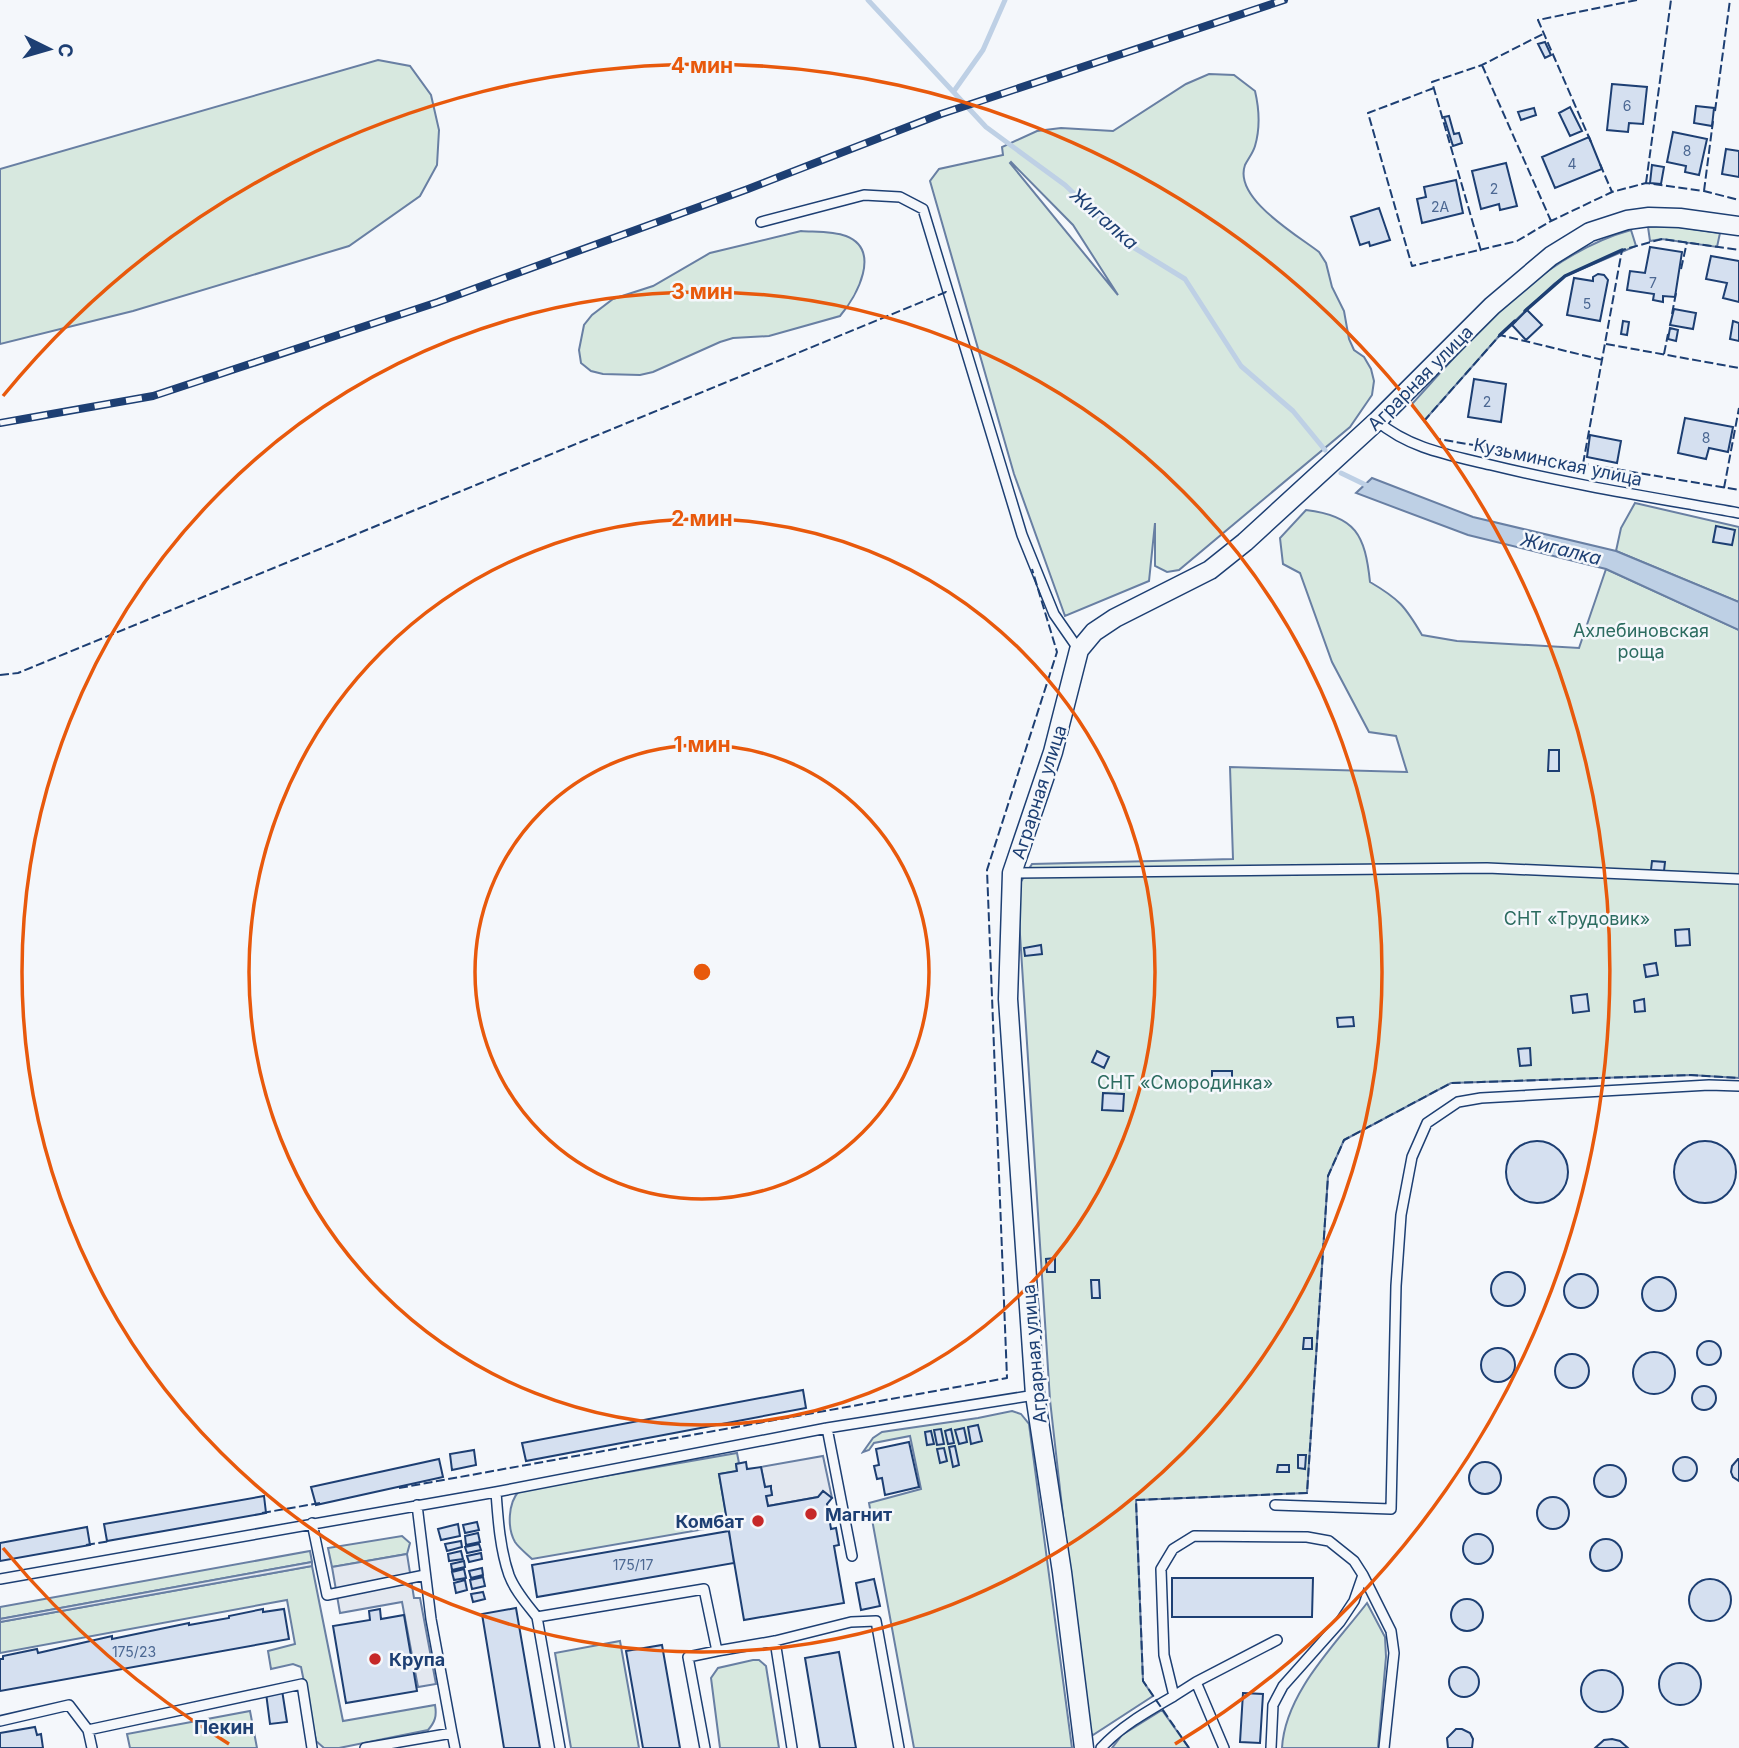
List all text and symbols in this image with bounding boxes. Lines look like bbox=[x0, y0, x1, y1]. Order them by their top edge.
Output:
north arrow bbox=[14, 14, 84, 84]
text: С bbox=[53, 42, 78, 58]
text: 4 мин bbox=[671, 53, 733, 78]
house number: 6 bbox=[1623, 97, 1631, 114]
house number: 8 bbox=[1683, 142, 1691, 159]
house number: 4 bbox=[1567, 155, 1577, 172]
house number: 2 bbox=[1490, 180, 1498, 197]
water label: Жигалка bbox=[1065, 183, 1143, 255]
house number: 2А bbox=[1431, 198, 1449, 215]
house number: 7 bbox=[1649, 274, 1657, 291]
text: 3 мин bbox=[671, 279, 733, 304]
house number: 5 bbox=[1583, 295, 1591, 312]
street label: Аграрная улица bbox=[1363, 321, 1477, 435]
house number: 2 bbox=[1483, 393, 1491, 410]
house number: 8 bbox=[1702, 429, 1710, 446]
street label: Кузьминская улица bbox=[1472, 434, 1644, 490]
text: 2 мин bbox=[671, 506, 733, 531]
water label: Жигалка bbox=[1517, 528, 1604, 570]
park label: Ахлебиновская роща bbox=[1573, 620, 1709, 662]
street label: Аграрная улица bbox=[1007, 722, 1071, 862]
text: 1 мин bbox=[673, 732, 731, 757]
park label: СНТ «Трудовик» bbox=[1504, 908, 1650, 929]
centre of rings bbox=[690, 960, 714, 984]
park label: СНТ «Смородинка» bbox=[1097, 1072, 1273, 1093]
street label: Аграрная улица bbox=[1017, 1283, 1051, 1425]
place label: Магнит bbox=[825, 1504, 892, 1525]
marker: Магнит bbox=[803, 1506, 819, 1522]
place label: Комбат bbox=[675, 1511, 744, 1532]
marker: Комбат bbox=[750, 1513, 766, 1529]
house number: 175/17 bbox=[613, 1556, 653, 1573]
house number: 175/23 bbox=[112, 1643, 156, 1660]
place label: Крупа bbox=[389, 1649, 445, 1670]
marker: Крупа bbox=[367, 1651, 383, 1667]
district label: Пекин bbox=[194, 1716, 254, 1739]

